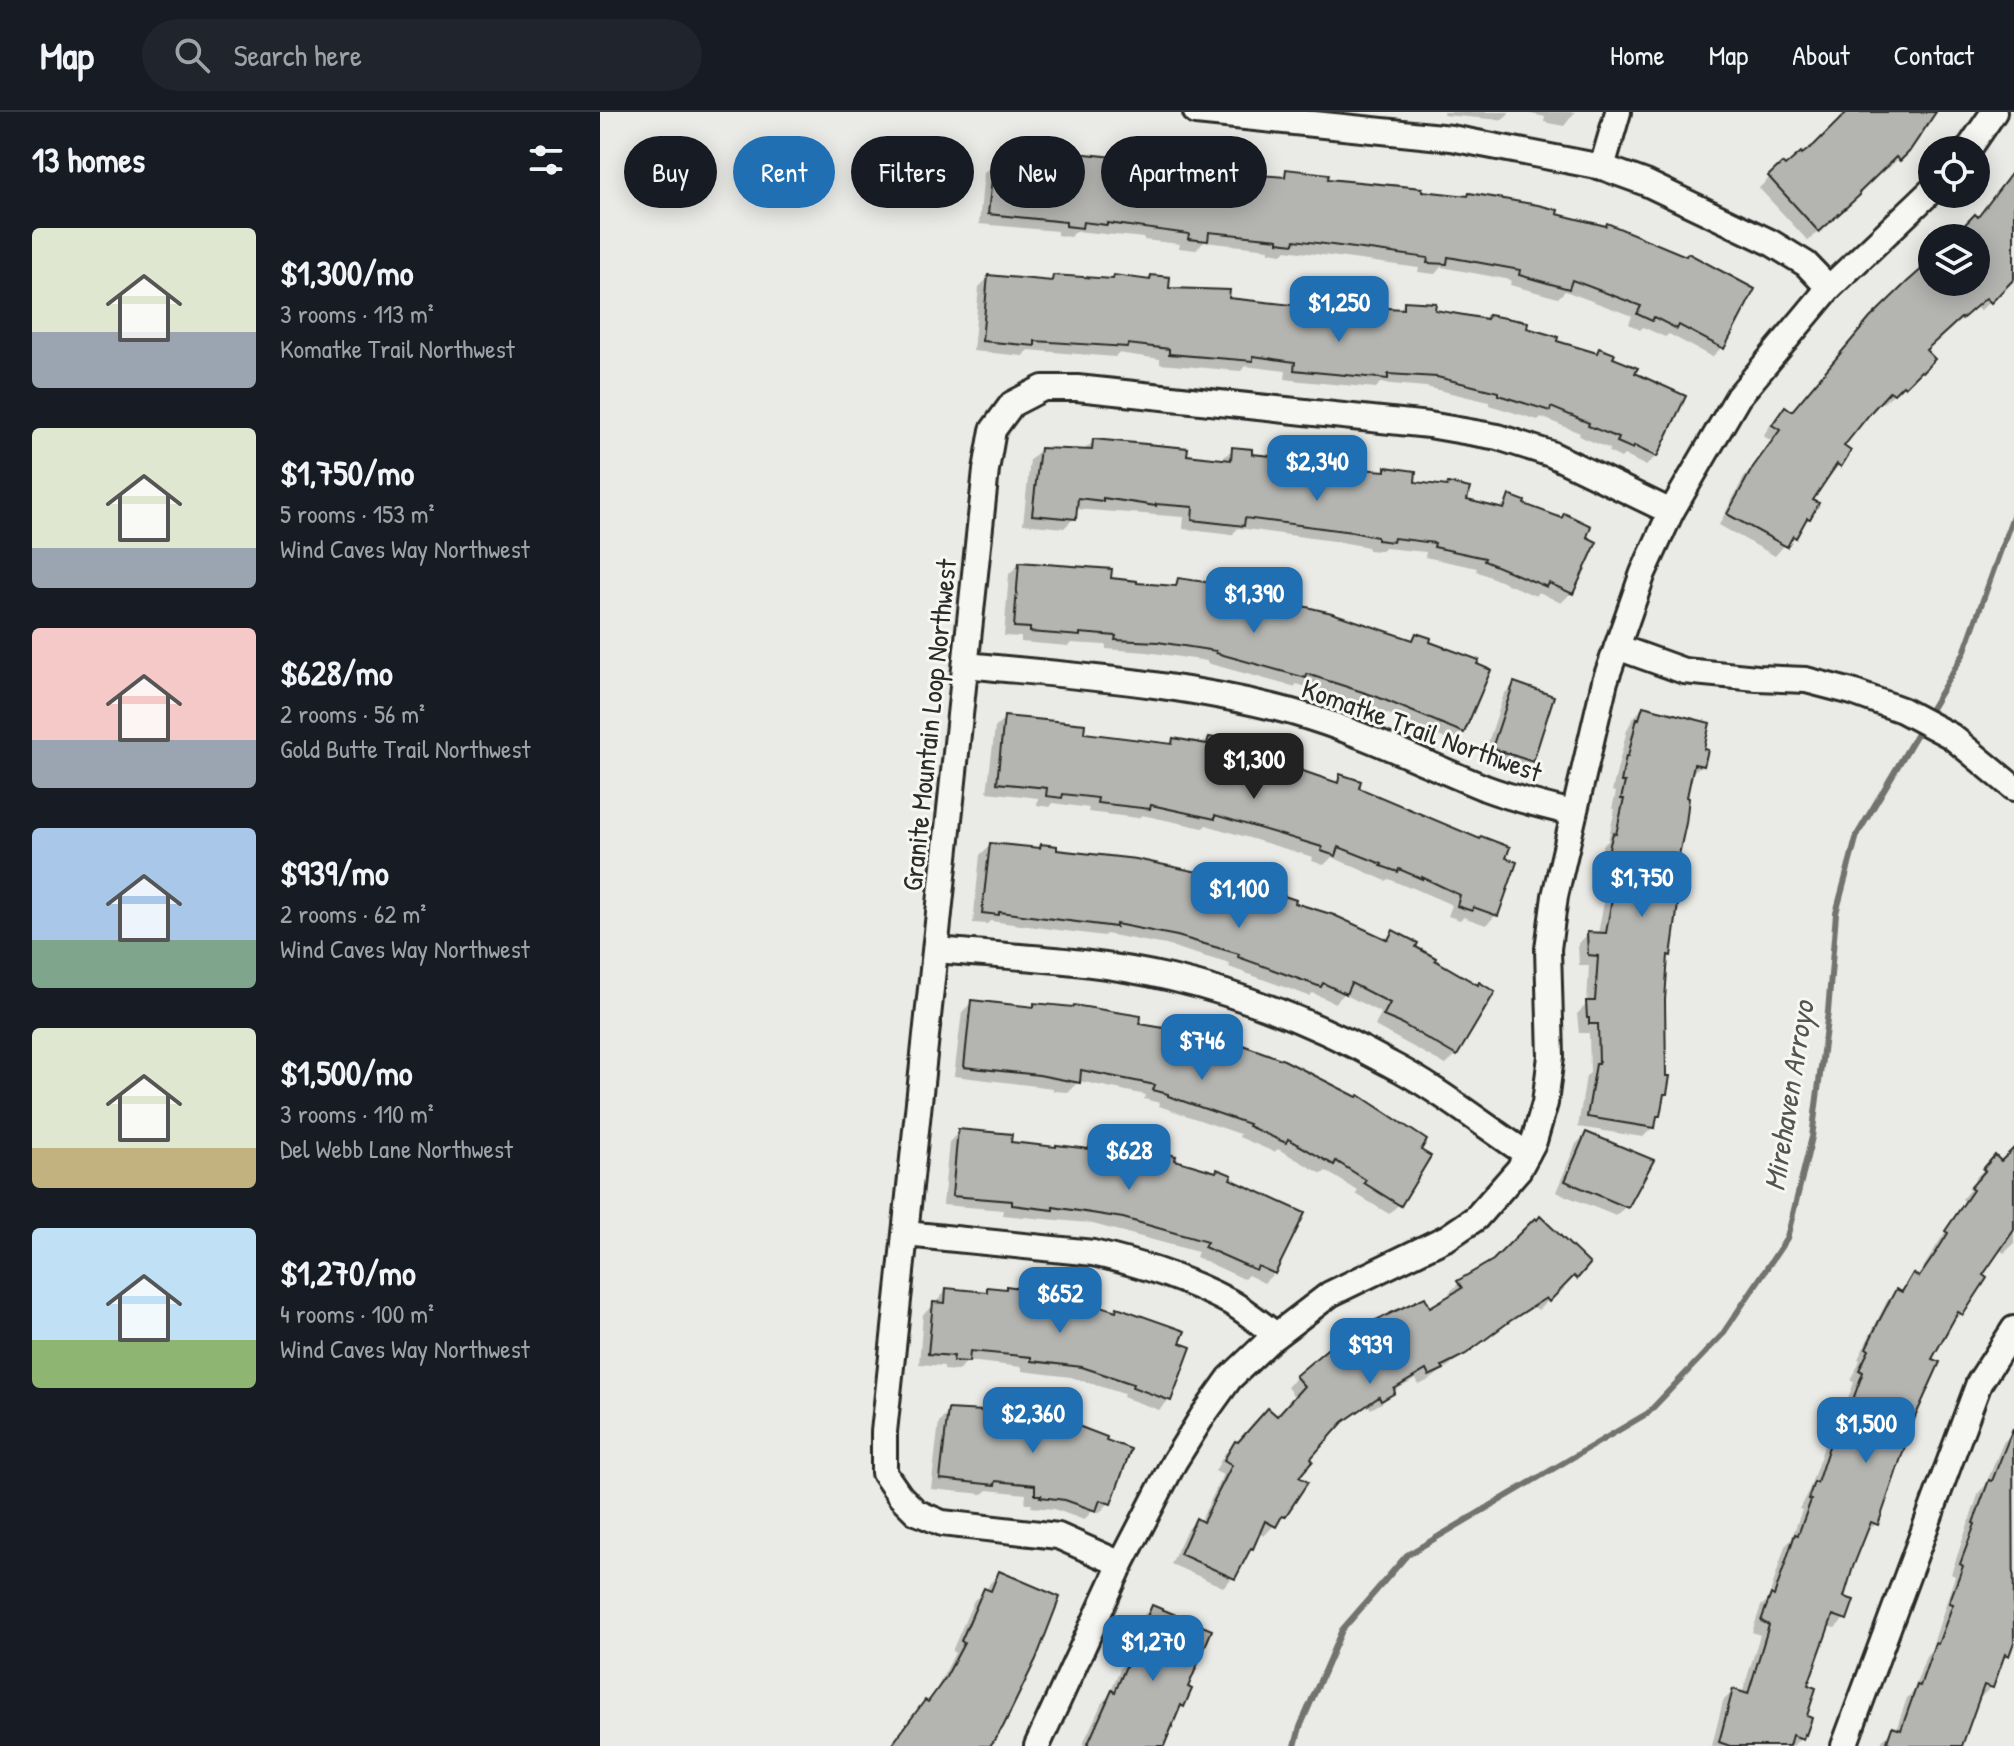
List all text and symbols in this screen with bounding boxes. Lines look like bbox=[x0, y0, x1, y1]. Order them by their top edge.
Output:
search box bbox=[142, 19, 702, 91]
text: Map bbox=[40, 29, 94, 81]
icon: search bbox=[170, 33, 214, 77]
text: Search here bbox=[234, 35, 362, 75]
text: Home bbox=[1610, 36, 1665, 74]
text: Map bbox=[1709, 36, 1748, 74]
text: About bbox=[1792, 36, 1850, 74]
text: Contact bbox=[1894, 36, 1974, 74]
chip: Buy bbox=[624, 136, 717, 208]
chip: Rent bbox=[733, 136, 835, 208]
chip: Filters bbox=[851, 136, 974, 208]
chip: New bbox=[990, 136, 1085, 208]
chip: Apartment bbox=[1101, 136, 1267, 208]
map controls bbox=[1918, 136, 1990, 296]
button: locate bbox=[1918, 136, 1990, 208]
text: 13 homes bbox=[32, 137, 145, 183]
icon: filters bbox=[524, 138, 568, 182]
button: layers bbox=[1918, 224, 1990, 296]
text: $1,300/mo bbox=[280, 250, 413, 296]
icon: home bbox=[96, 260, 192, 356]
pin: $1,250 bbox=[1274, 276, 1404, 344]
text: $1,250 bbox=[1308, 284, 1370, 319]
text: 3 rooms · 113 m² bbox=[280, 296, 434, 331]
text: Komatke Trail Northwest bbox=[280, 331, 515, 366]
pin: $2,340 bbox=[1252, 435, 1382, 503]
text: $2,340 bbox=[1285, 443, 1349, 478]
text: $1,750/mo bbox=[280, 450, 414, 496]
icon: home bbox=[96, 460, 192, 556]
text: 5 rooms · 153 m² bbox=[280, 496, 435, 531]
text: Wind Caves Way Northwest bbox=[280, 531, 530, 566]
street label: Granite Mountain Loop Northwest bbox=[893, 557, 965, 893]
pin: $1,390 bbox=[1189, 567, 1319, 635]
text: $1,390 bbox=[1224, 575, 1284, 610]
text: $628/mo bbox=[280, 650, 393, 696]
icon: home bbox=[96, 660, 192, 756]
street label: Komatke Trail Northwest bbox=[1297, 669, 1548, 791]
text: 2 rooms · 56 m² bbox=[280, 696, 425, 731]
text: Gold Butte Trail Northwest bbox=[280, 731, 530, 766]
pin: $1,300 bbox=[1189, 733, 1319, 801]
text: $1,300 bbox=[1223, 741, 1285, 776]
text: $939/mo bbox=[280, 850, 389, 896]
pin: $1,750 bbox=[1577, 851, 1707, 919]
text: $1,750 bbox=[1610, 859, 1674, 894]
icon: home bbox=[96, 860, 192, 956]
pin: $1,100 bbox=[1174, 862, 1304, 930]
text: $1,100 bbox=[1209, 870, 1269, 905]
text: 2 rooms · 62 m² bbox=[280, 896, 426, 931]
text: Wind Caves Way Northwest bbox=[280, 931, 530, 966]
water label: Mirehaven Arroyo bbox=[1753, 996, 1824, 1194]
pin: $746 bbox=[1155, 1014, 1249, 1082]
text: $746 bbox=[1179, 1022, 1225, 1057]
text: $1,500/mo bbox=[280, 1050, 413, 1096]
icon: home bbox=[96, 1060, 192, 1156]
text: 3 rooms · 110 m² bbox=[280, 1096, 434, 1131]
pin: $628 bbox=[1082, 1124, 1176, 1192]
text: Del Webb Lane Northwest bbox=[280, 1131, 513, 1166]
text: $628 bbox=[1106, 1132, 1152, 1167]
text: $1,270/mo bbox=[280, 1250, 416, 1296]
icon: home bbox=[96, 1260, 192, 1356]
pin: $652 bbox=[1013, 1267, 1107, 1335]
text: $652 bbox=[1037, 1275, 1083, 1310]
text: 4 rooms · 100 m² bbox=[280, 1296, 434, 1331]
pin: $939 bbox=[1323, 1318, 1417, 1386]
text: $939 bbox=[1348, 1326, 1392, 1361]
text: Wind Caves Way Northwest bbox=[280, 1331, 530, 1366]
pin: $2,360 bbox=[968, 1387, 1098, 1455]
text: $2,360 bbox=[1001, 1395, 1065, 1430]
pin: $1,500 bbox=[1801, 1397, 1931, 1465]
text: $1,500 bbox=[1835, 1405, 1897, 1440]
pin: $1,270 bbox=[1088, 1615, 1218, 1683]
text: $1,270 bbox=[1121, 1623, 1185, 1658]

